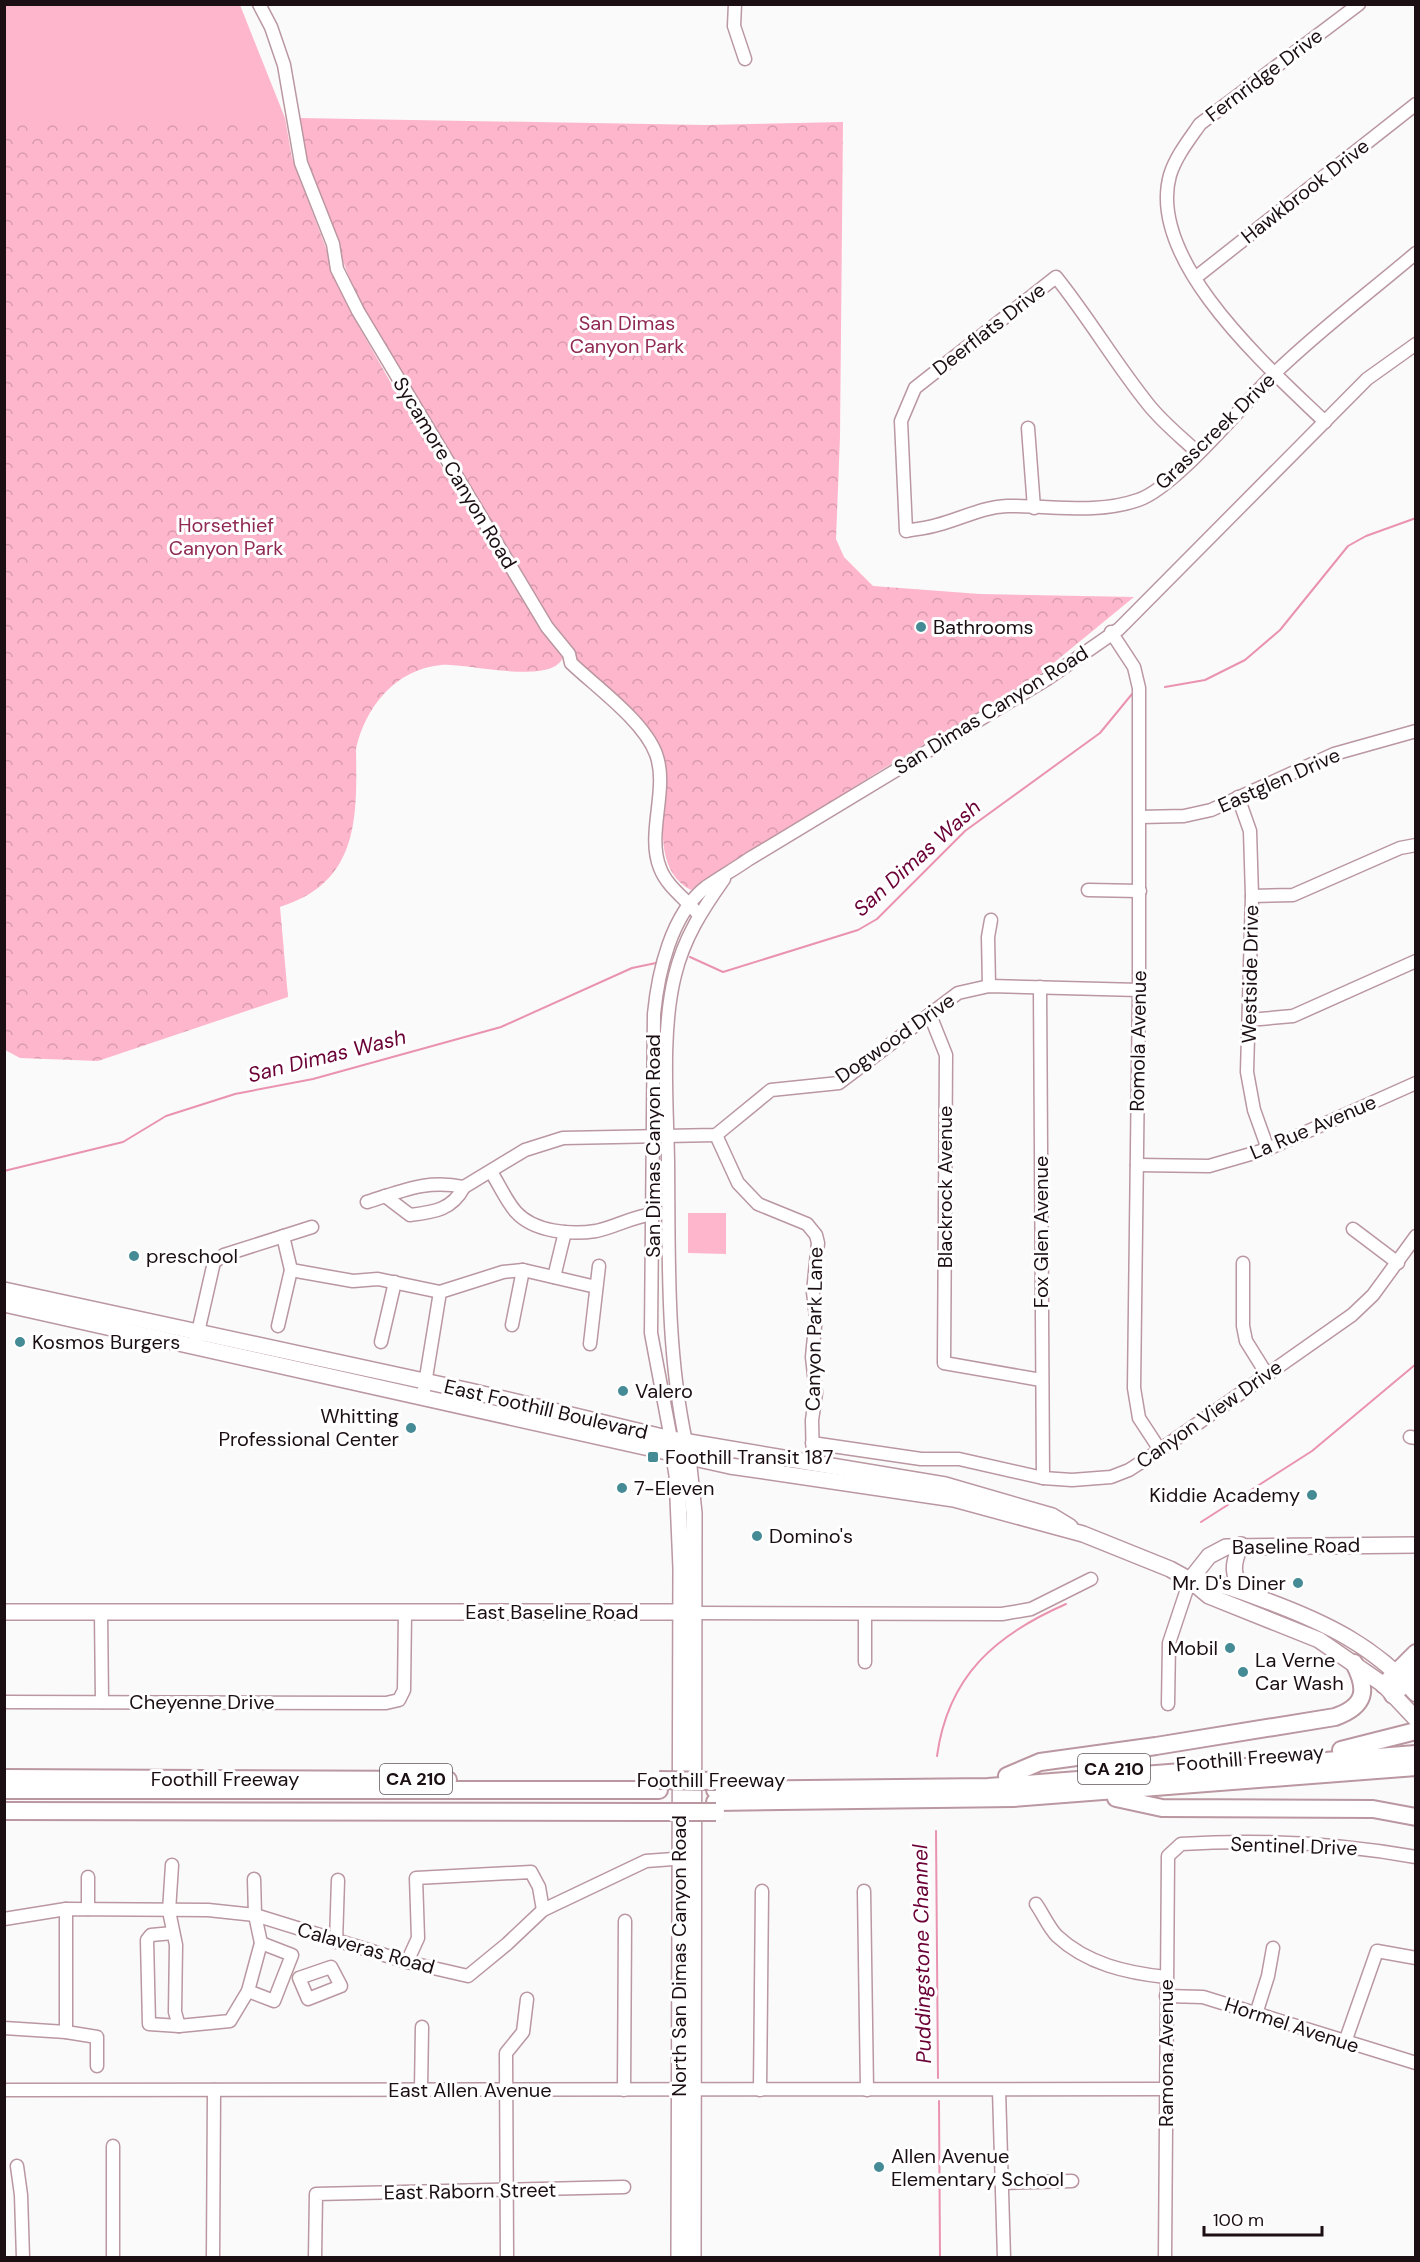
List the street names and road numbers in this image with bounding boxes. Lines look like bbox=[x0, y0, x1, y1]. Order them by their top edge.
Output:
street label: Fernridge Drive bbox=[1200, 22, 1328, 128]
street label: Hawkbrook Drive bbox=[1236, 133, 1374, 249]
street label: Deerflats Drive bbox=[927, 277, 1051, 381]
street label: Grasscreek Drive bbox=[1149, 367, 1281, 495]
street label: Sycamore Canyon Road bbox=[387, 372, 523, 574]
street label: San Dimas Canyon Road bbox=[889, 640, 1093, 780]
street label: Eastglen Drive bbox=[1214, 742, 1344, 818]
street label: Westside Drive bbox=[1236, 905, 1264, 1043]
street label: Romola Avenue bbox=[1124, 970, 1152, 1112]
street label: Dogwood Drive bbox=[830, 987, 960, 1089]
street label: San Dimas Canyon Road bbox=[640, 1034, 666, 1258]
street label: La Rue Avenue bbox=[1246, 1089, 1380, 1165]
street label: Blackrock Avenue bbox=[932, 1106, 958, 1268]
street label: Fox Glen Avenue bbox=[1028, 1156, 1054, 1308]
street label: Canyon Park Lane bbox=[800, 1247, 828, 1411]
street label: Canyon View Drive bbox=[1131, 1354, 1287, 1474]
street label: East Foothill Boulevard bbox=[442, 1373, 650, 1445]
street label: Baseline Road bbox=[1232, 1532, 1360, 1560]
street label: East Baseline Road bbox=[465, 1599, 639, 1625]
street label: Cheyenne Drive bbox=[129, 1689, 275, 1715]
street label: Foothill Freeway bbox=[1175, 1739, 1325, 1777]
road number: CA 210 bbox=[1078, 1754, 1150, 1784]
road number: CA 210 bbox=[380, 1764, 452, 1794]
street label: Foothill Freeway bbox=[151, 1766, 299, 1792]
street label: Foothill Freeway bbox=[637, 1767, 785, 1793]
street label: North San Dimas Canyon Road bbox=[666, 1815, 692, 2097]
street label: Sentinel Drive bbox=[1230, 1831, 1358, 1861]
street label: Calaveras Road bbox=[294, 1916, 438, 1980]
street label: Ramona Avenue bbox=[1153, 1979, 1179, 2127]
street label: Hormel Avenue bbox=[1221, 1991, 1363, 2059]
street label: East Allen Avenue bbox=[388, 2077, 552, 2103]
street label: East Raborn Street bbox=[383, 2176, 557, 2206]

